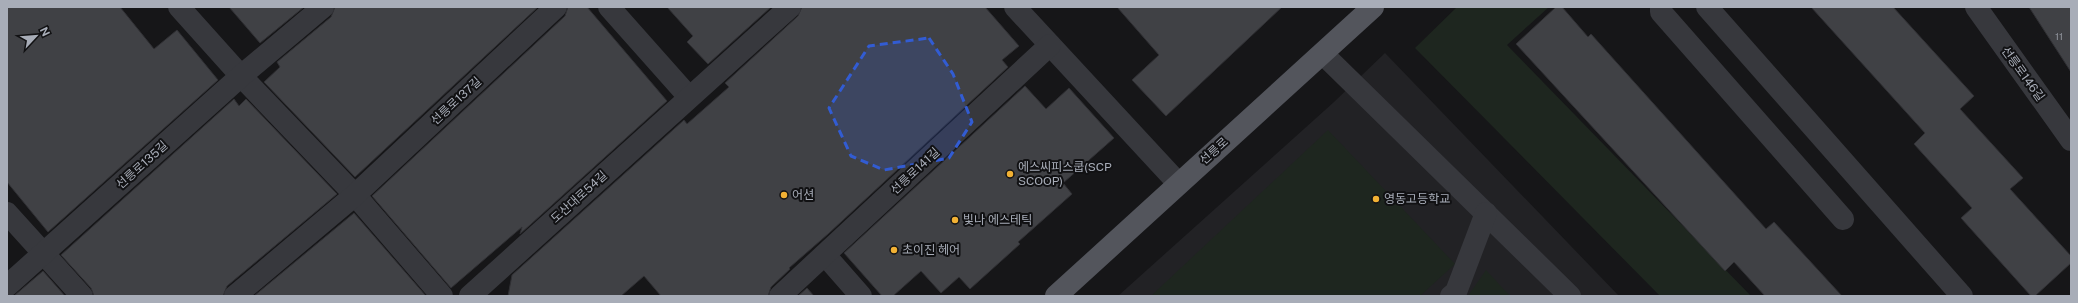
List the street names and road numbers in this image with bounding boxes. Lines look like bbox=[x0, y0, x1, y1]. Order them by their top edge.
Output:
street label: 선릉로146길 bbox=[1999, 44, 2047, 104]
street label: 선릉로137길 bbox=[428, 74, 484, 128]
street label: 선릉로 bbox=[1197, 135, 1231, 167]
street label: 선릉로135길 bbox=[113, 138, 171, 192]
street label: 선릉로141길 bbox=[888, 145, 942, 197]
street label: 도산대로54길 bbox=[548, 168, 610, 226]

